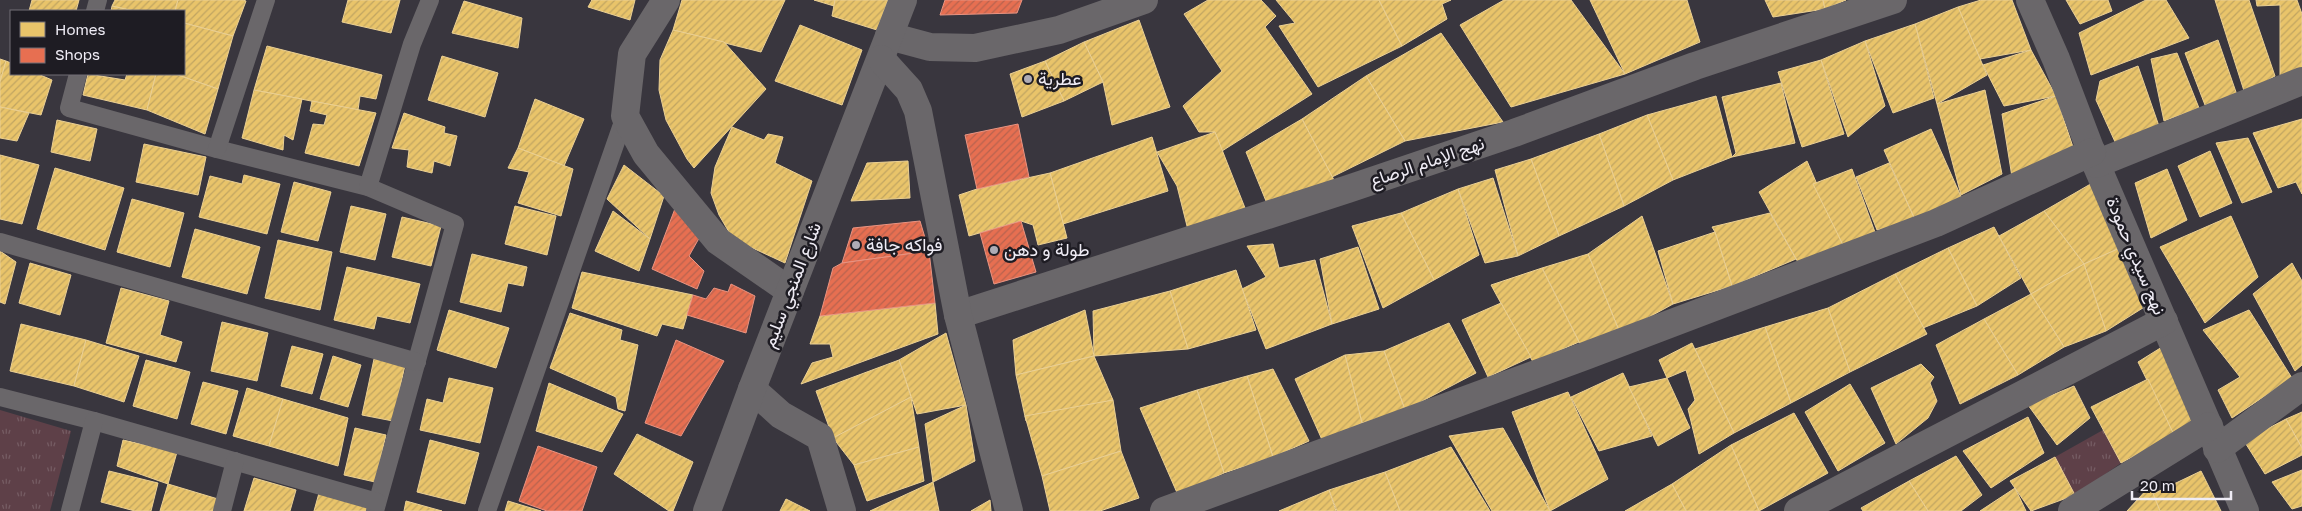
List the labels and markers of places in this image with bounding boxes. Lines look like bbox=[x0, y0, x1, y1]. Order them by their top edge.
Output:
place label: عطرية bbox=[1038, 67, 1081, 90]
marker: عطرية bbox=[1022, 73, 1034, 85]
place label: فواكه جافة bbox=[866, 233, 943, 256]
place label: طولة و دهن bbox=[1004, 238, 1089, 261]
marker: فواكه جافة bbox=[850, 239, 862, 251]
marker: طولة و دهن bbox=[988, 244, 1000, 256]

